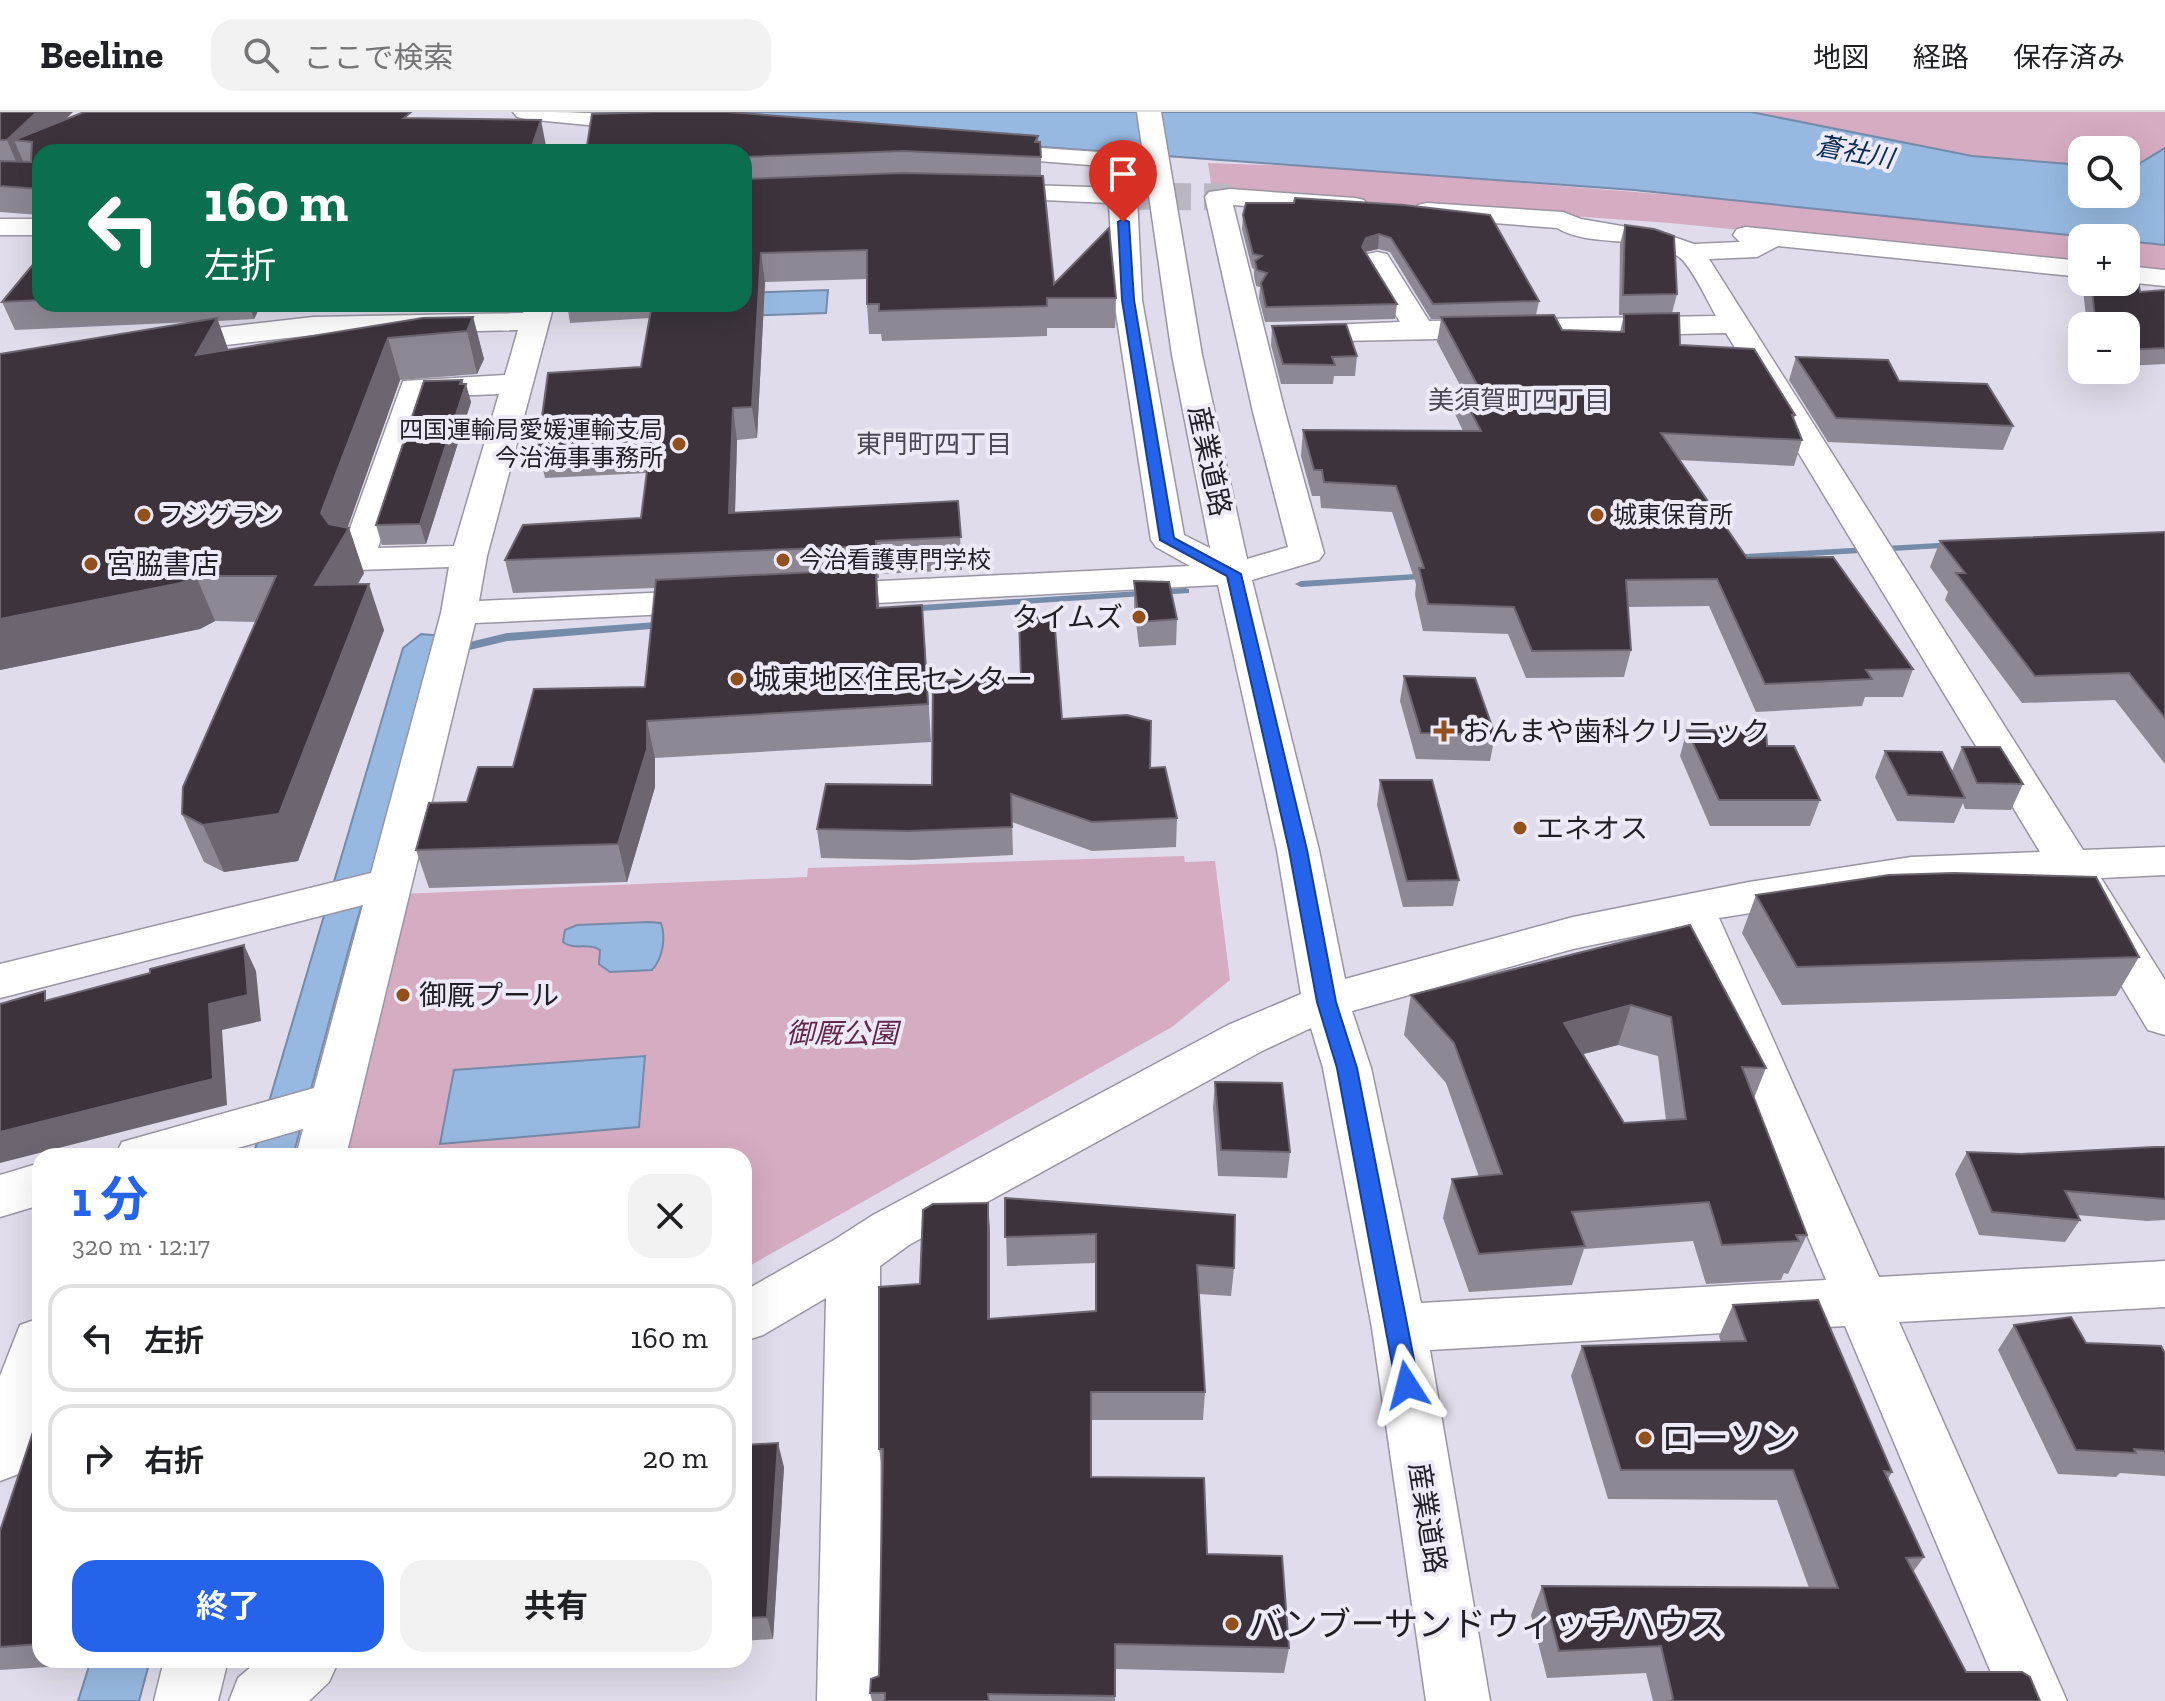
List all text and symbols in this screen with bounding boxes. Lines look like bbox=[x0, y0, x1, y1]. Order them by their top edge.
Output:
search box bbox=[211, 19, 771, 91]
text: Beeline bbox=[40, 32, 163, 78]
icon: search bbox=[239, 33, 283, 77]
text: ここで検索 bbox=[303, 40, 453, 76]
text: 地図 bbox=[1813, 41, 1869, 74]
text: 経路 bbox=[1913, 41, 1969, 74]
text: 保存済み bbox=[2013, 41, 2125, 74]
water label: 蒼社川 bbox=[1814, 129, 1899, 175]
map controls bbox=[2068, 136, 2140, 384]
button: search bbox=[2068, 136, 2140, 208]
pin bbox=[1089, 140, 1157, 222]
icon: arrive bbox=[1101, 152, 1145, 196]
text: 160 m bbox=[204, 168, 348, 235]
icon: left bbox=[72, 176, 176, 280]
button: + bbox=[2068, 224, 2140, 296]
text: 左折 bbox=[204, 244, 276, 287]
button: − bbox=[2068, 312, 2140, 384]
district label: 美須賀町四丁目 bbox=[1428, 384, 1610, 416]
street label: 産業道路 bbox=[1182, 403, 1237, 519]
place label: 四国運輸局愛媛運輸支局 今治海事事務所 bbox=[399, 415, 663, 472]
district label: 東門町四丁目 bbox=[856, 428, 1012, 460]
marker: 四国運輸局愛媛運輸支局 今治海事事務所 bbox=[670, 435, 688, 453]
place label: フジグラン bbox=[160, 500, 280, 529]
place label: 城東保育所 bbox=[1613, 500, 1733, 529]
marker: フジグラン bbox=[135, 506, 153, 524]
marker: 城東保育所 bbox=[1588, 506, 1606, 524]
place label: 今治看護専門学校 bbox=[799, 545, 991, 574]
place label: 宮脇書店 bbox=[107, 548, 219, 581]
marker: 今治看護専門学校 bbox=[774, 551, 792, 569]
marker: 宮脇書店 bbox=[82, 555, 100, 573]
place label: タイムズ bbox=[1012, 601, 1123, 634]
marker: タイムズ bbox=[1130, 608, 1148, 626]
place label: 城東地区住民センター bbox=[753, 663, 1033, 696]
marker: 城東地区住民センター bbox=[728, 670, 746, 688]
place label: おんまや歯科クリニック bbox=[1462, 715, 1770, 748]
marker: おんまや歯科クリニック bbox=[1433, 720, 1455, 742]
place label: エネオス bbox=[1536, 812, 1648, 845]
marker: エネオス bbox=[1511, 819, 1529, 837]
place label: 御厩プール bbox=[419, 979, 559, 1012]
marker: 御厩プール bbox=[394, 986, 412, 1004]
park label: 御厩公園 bbox=[786, 1017, 902, 1050]
text: 1 分 bbox=[72, 1171, 148, 1228]
button: close bbox=[628, 1174, 712, 1258]
text: 320 m · 12:17 bbox=[72, 1230, 210, 1262]
icon: left bbox=[76, 1316, 120, 1360]
text: 160 m bbox=[631, 1320, 708, 1356]
text: 左折 bbox=[144, 1323, 204, 1359]
position arrow bbox=[1365, 1343, 1449, 1427]
place label: ローソン bbox=[1661, 1418, 1797, 1459]
marker: ローソン bbox=[1636, 1429, 1654, 1447]
icon: right bbox=[76, 1436, 120, 1480]
text: 20 m bbox=[643, 1440, 708, 1476]
text: 右折 bbox=[144, 1443, 204, 1479]
street label: 産業道路 bbox=[1402, 1460, 1453, 1576]
button: 終了 bbox=[72, 1560, 384, 1652]
button: 共有 bbox=[400, 1560, 712, 1652]
place label: バンブーサンドウィッチハウス bbox=[1248, 1604, 1724, 1645]
marker: バンブーサンドウィッチハウス bbox=[1223, 1615, 1241, 1633]

